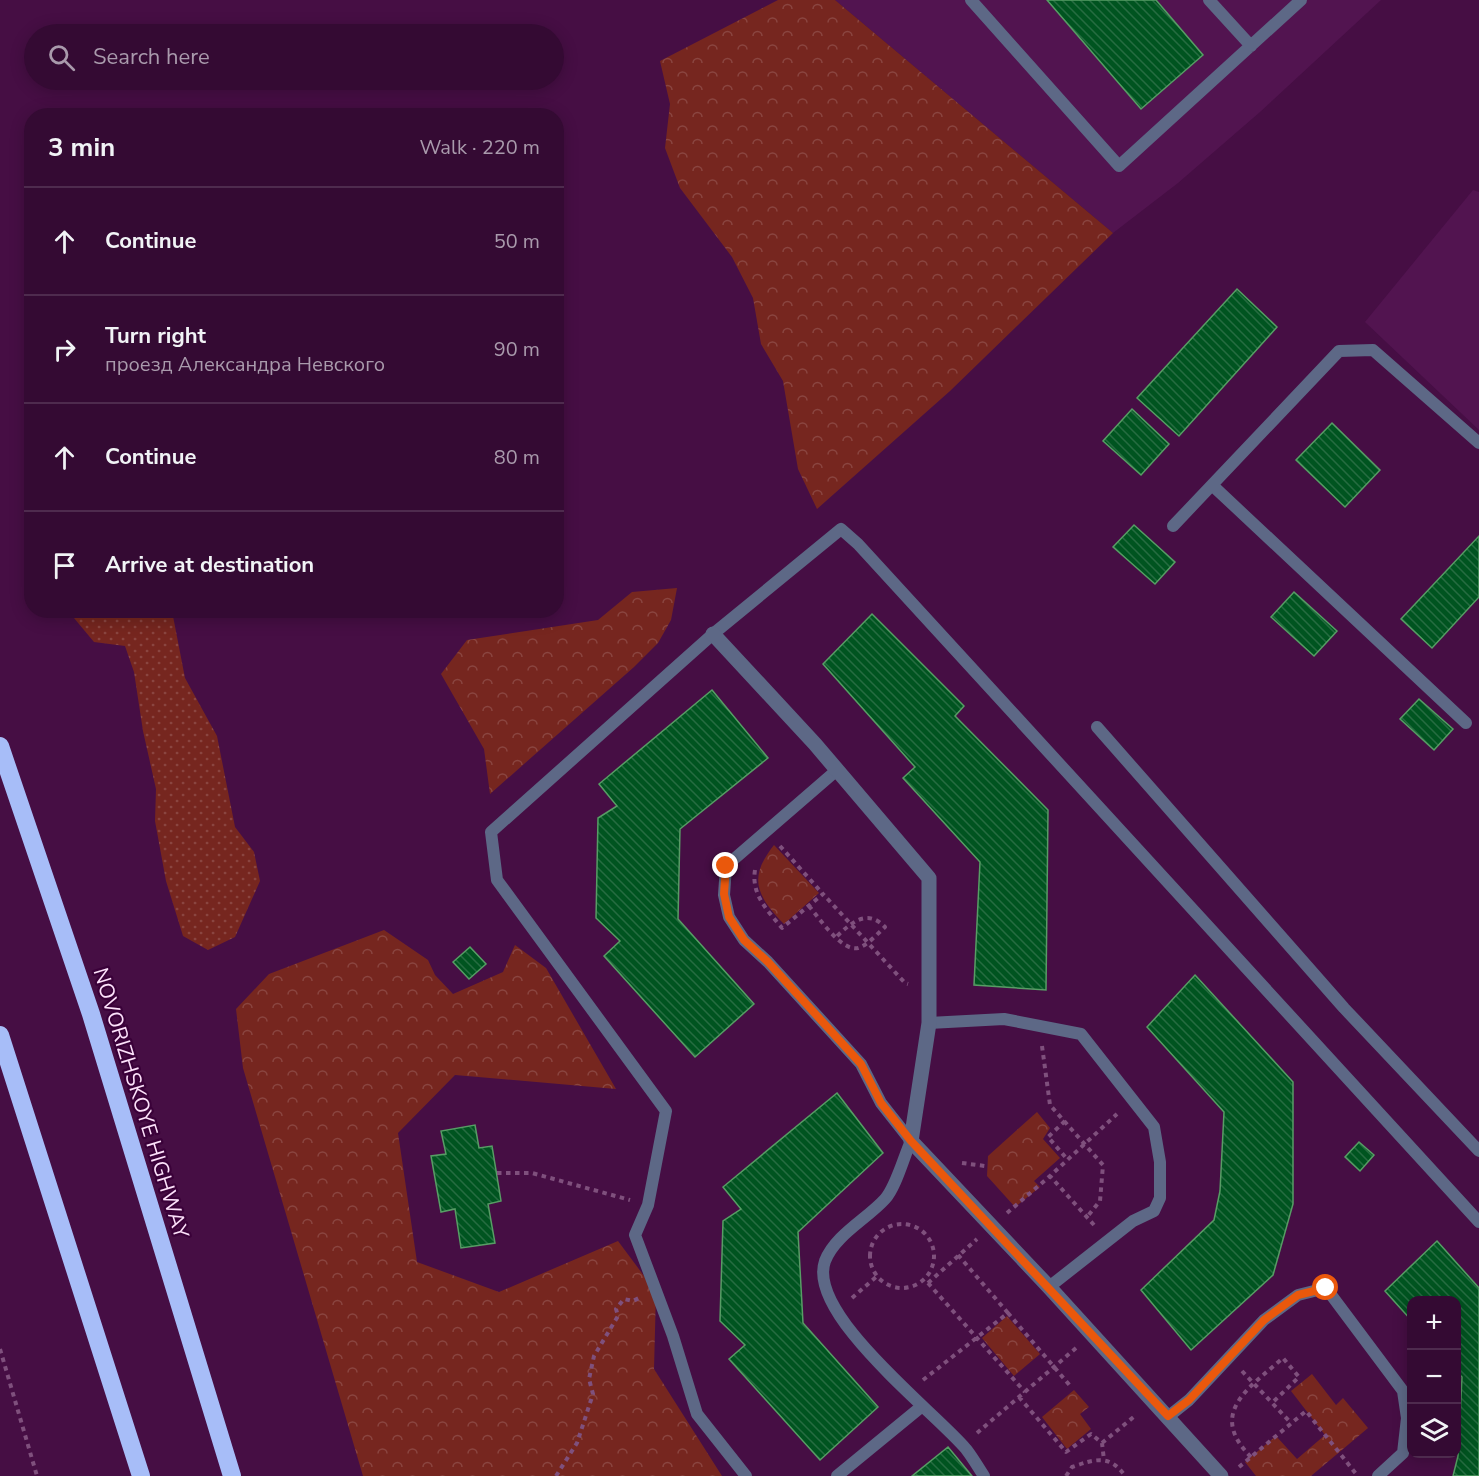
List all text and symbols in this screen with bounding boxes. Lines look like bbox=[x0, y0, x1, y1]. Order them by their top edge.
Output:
search box bbox=[24, 24, 564, 90]
icon: search bbox=[45, 41, 78, 74]
text: Search here bbox=[93, 42, 210, 72]
text: 3 min bbox=[48, 130, 115, 165]
text: Walk · 220 m bbox=[420, 134, 540, 161]
icon: ahead bbox=[48, 225, 81, 258]
text: Continue bbox=[105, 226, 196, 256]
text: 50 m bbox=[494, 228, 540, 255]
text: Turn right bbox=[105, 321, 206, 351]
icon: right bbox=[48, 333, 81, 366]
text: 90 m bbox=[494, 336, 540, 363]
text: проезд Александра Невского bbox=[105, 351, 385, 378]
icon: ahead bbox=[48, 441, 81, 474]
text: Continue bbox=[105, 442, 196, 472]
text: 80 m bbox=[494, 444, 540, 471]
icon: arrive bbox=[48, 549, 81, 582]
text: Arrive at destination bbox=[105, 550, 314, 580]
route end bbox=[712, 852, 738, 878]
street label: NOVORIZHSKOYE HIGHWAY bbox=[86, 964, 196, 1242]
route start bbox=[1312, 1274, 1338, 1300]
map controls bbox=[1407, 1296, 1461, 1458]
button: + bbox=[1407, 1296, 1461, 1350]
button: − bbox=[1407, 1350, 1461, 1404]
button: layers bbox=[1407, 1404, 1461, 1458]

